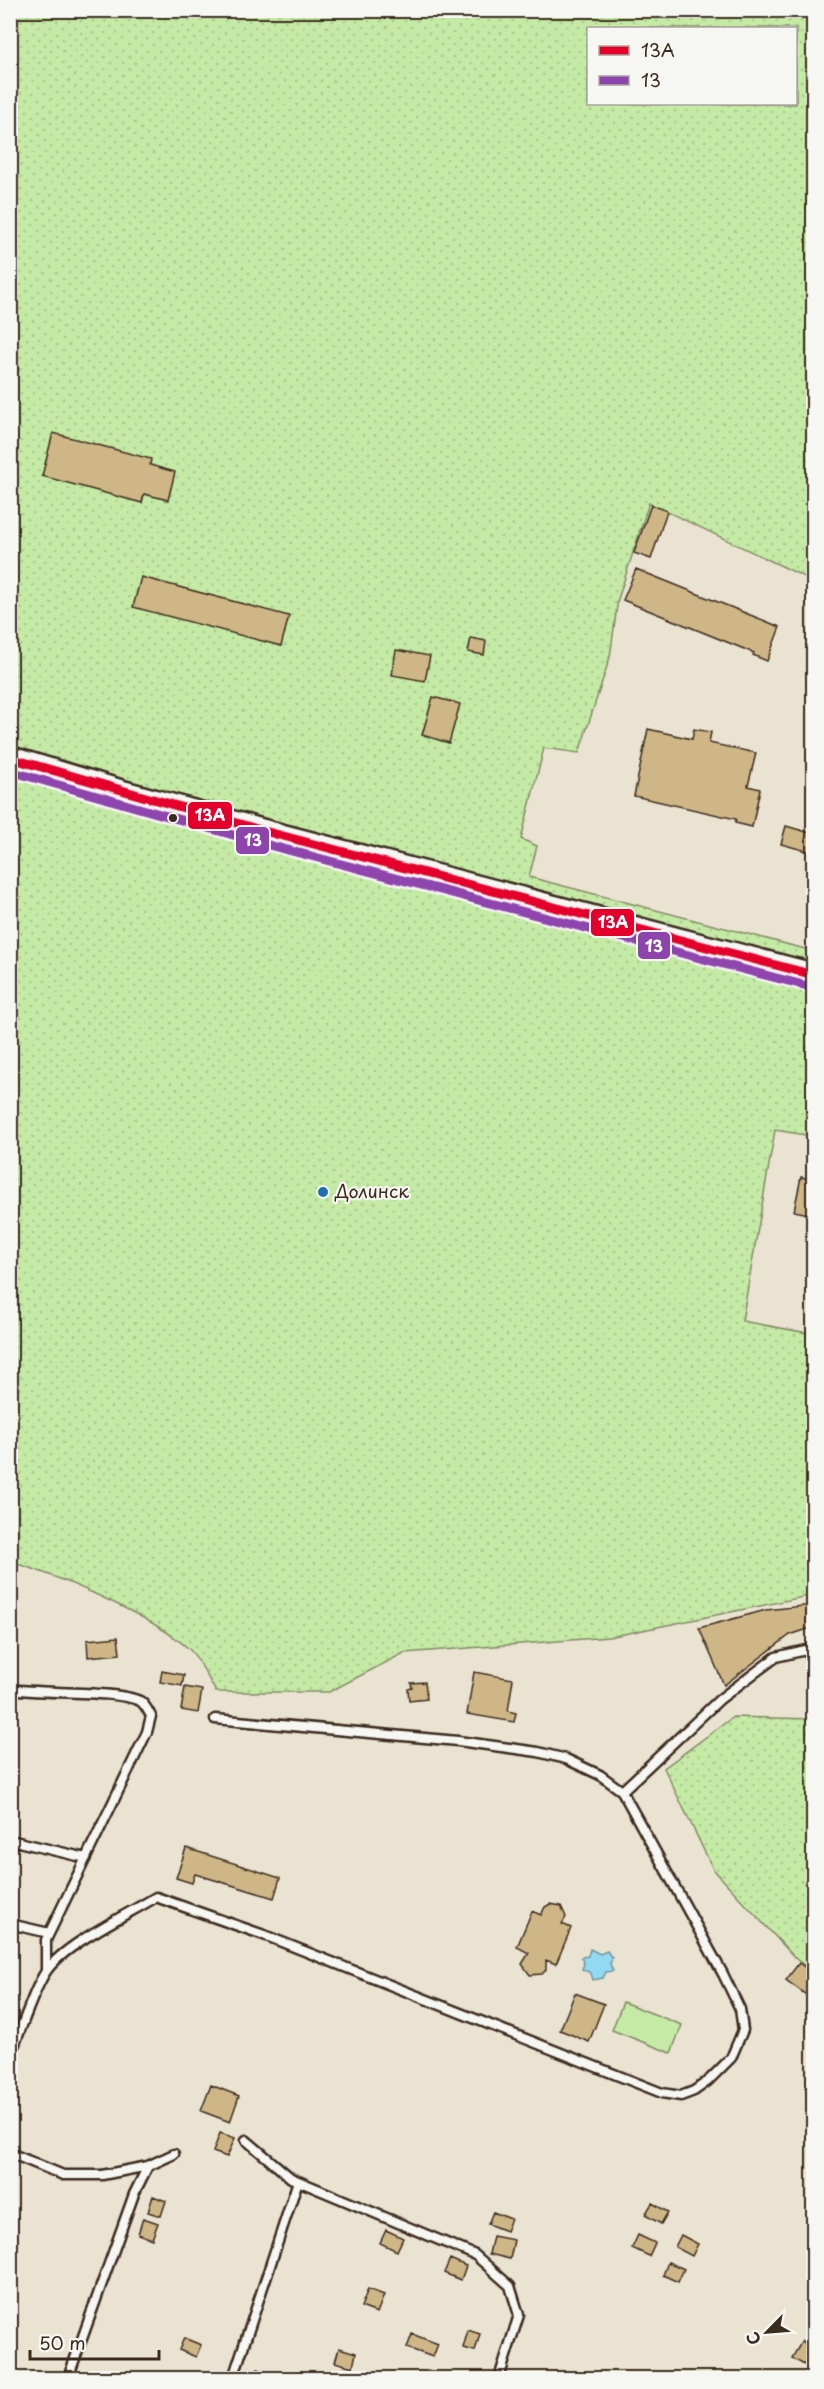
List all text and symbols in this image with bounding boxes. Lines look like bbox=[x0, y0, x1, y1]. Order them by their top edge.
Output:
legend bbox=[587, 27, 797, 105]
text: 13А bbox=[641, 36, 675, 63]
text: 13 bbox=[641, 66, 661, 93]
line badge: 13А bbox=[187, 801, 233, 830]
text: 13А bbox=[195, 802, 226, 826]
unlabelled marker bbox=[167, 812, 179, 824]
line badge: 13 bbox=[235, 826, 270, 855]
text: 13 bbox=[244, 827, 262, 851]
line badge: 13А bbox=[590, 908, 635, 937]
text: 13А bbox=[598, 909, 629, 933]
line badge: 13 bbox=[637, 931, 671, 960]
text: 13 bbox=[645, 933, 663, 957]
place label: Долинск bbox=[334, 1177, 409, 1204]
marker: Долинск bbox=[316, 1185, 330, 1199]
north arrow bbox=[737, 2302, 797, 2362]
scale bar bbox=[30, 2323, 159, 2361]
text: С bbox=[739, 2328, 766, 2349]
text: 50 m bbox=[39, 2329, 86, 2356]

